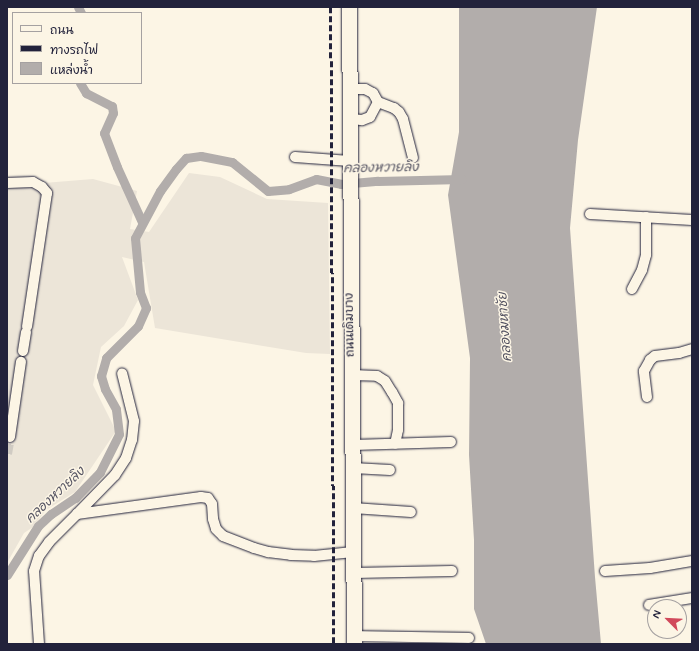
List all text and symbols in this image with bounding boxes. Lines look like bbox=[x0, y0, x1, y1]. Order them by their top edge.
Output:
legend bbox=[12, 12, 142, 84]
text: ถนน bbox=[50, 23, 74, 39]
text: ทางรถไฟ bbox=[50, 43, 98, 59]
text: แหล่งน้ำ bbox=[50, 63, 93, 79]
water label: คลองหวายลิง bbox=[343, 161, 419, 177]
water label: คลองมหาชัย bbox=[496, 292, 516, 362]
street label: ถนนเดิมบาง bbox=[343, 293, 359, 357]
water label: คลองหวายลิง bbox=[23, 465, 89, 527]
north arrow bbox=[647, 599, 687, 639]
text: N bbox=[649, 608, 665, 621]

